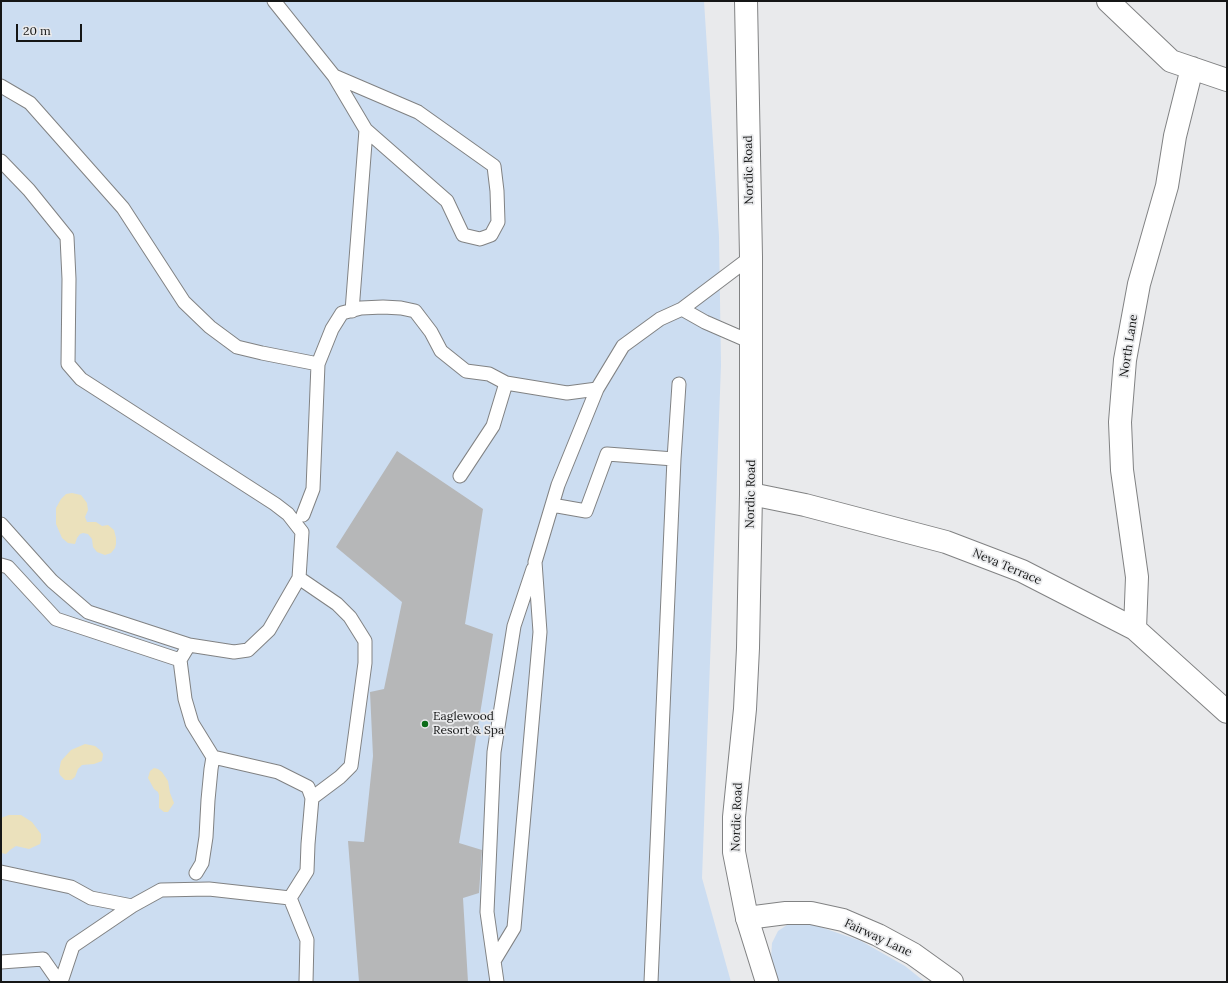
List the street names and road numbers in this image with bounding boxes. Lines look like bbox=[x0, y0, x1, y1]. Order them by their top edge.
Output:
street label: Nordic Road bbox=[741, 135, 757, 205]
street label: North Lane bbox=[1117, 314, 1141, 378]
street label: Nordic Road bbox=[743, 459, 759, 529]
street label: Neva Terrace bbox=[970, 546, 1044, 588]
street label: Nordic Road bbox=[729, 782, 745, 852]
street label: Fairway Lane bbox=[842, 916, 914, 960]

